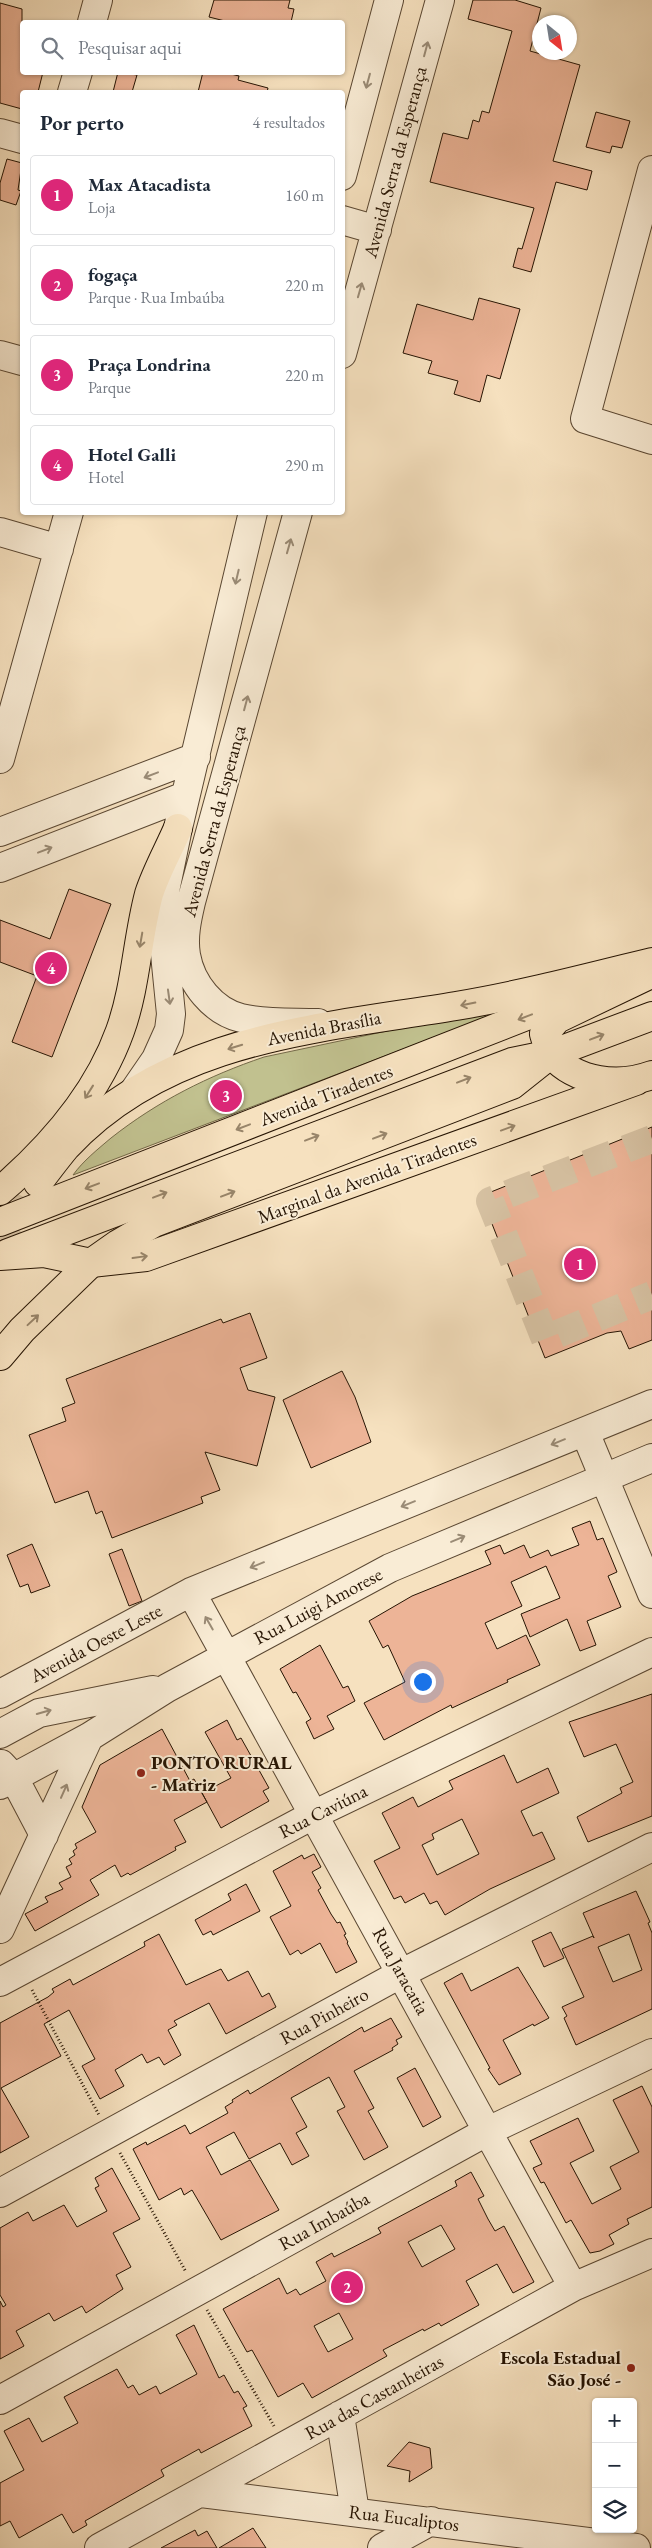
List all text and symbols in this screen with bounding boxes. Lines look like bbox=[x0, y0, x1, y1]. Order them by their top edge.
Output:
north arrow bbox=[532, 15, 577, 60]
search box bbox=[20, 20, 345, 75]
icon: search bbox=[38, 34, 66, 62]
text: Pesquisar aqui bbox=[78, 35, 182, 60]
one-way arrow bbox=[422, 41, 432, 57]
street label: Avenida Serra da Esperança bbox=[357, 63, 433, 261]
one-way arrow bbox=[363, 72, 372, 88]
text: Por perto bbox=[40, 109, 124, 136]
text: 4 resultados bbox=[253, 112, 325, 133]
text: Max Atacadista bbox=[88, 172, 211, 197]
text: 1 bbox=[53, 185, 61, 206]
text: 160 m bbox=[285, 185, 324, 206]
text: Loja bbox=[88, 197, 115, 218]
text: fogaça bbox=[88, 262, 138, 287]
text: 2 bbox=[53, 275, 61, 296]
text: 220 m bbox=[285, 275, 324, 296]
one-way arrow bbox=[356, 282, 366, 298]
text: Parque · Rua Imbaúba bbox=[88, 287, 225, 308]
text: Praça Londrina bbox=[88, 352, 211, 377]
text: 3 bbox=[53, 365, 61, 386]
text: 220 m bbox=[285, 365, 324, 386]
text: Parque bbox=[88, 377, 131, 398]
text: Hotel Galli bbox=[88, 442, 176, 467]
text: 4 bbox=[53, 455, 61, 476]
text: 290 m bbox=[285, 455, 324, 476]
text: Hotel bbox=[88, 467, 124, 488]
one-way arrow bbox=[284, 539, 294, 555]
one-way arrow bbox=[232, 568, 241, 584]
one-way arrow bbox=[241, 695, 251, 711]
street label: Avenida Serra da Esperança bbox=[176, 722, 252, 920]
one-way arrow bbox=[143, 771, 159, 780]
one-way arrow bbox=[37, 845, 53, 854]
one-way arrow bbox=[136, 931, 145, 947]
pin: 4 bbox=[35, 949, 67, 987]
one-way arrow bbox=[164, 989, 174, 1005]
one-way arrow bbox=[460, 999, 476, 1009]
street label: Avenida Brasília bbox=[264, 1005, 383, 1051]
one-way arrow bbox=[518, 1013, 533, 1022]
one-way arrow bbox=[588, 1032, 604, 1041]
one-way arrow bbox=[228, 1043, 244, 1053]
street label: Avenida Tiradentes bbox=[255, 1058, 396, 1132]
one-way arrow bbox=[456, 1075, 471, 1084]
pin: 3 bbox=[210, 1077, 242, 1115]
one-way arrow bbox=[84, 1085, 94, 1099]
one-way arrow bbox=[236, 1123, 251, 1132]
one-way arrow bbox=[499, 1123, 515, 1132]
street label: Marginal da Avenida Tiradentes bbox=[254, 1127, 480, 1229]
one-way arrow bbox=[372, 1130, 387, 1140]
one-way arrow bbox=[304, 1133, 319, 1142]
one-way arrow bbox=[85, 1182, 100, 1191]
one-way arrow bbox=[220, 1189, 235, 1198]
one-way arrow bbox=[152, 1190, 167, 1199]
pin: 1 bbox=[564, 1245, 596, 1283]
one-way arrow bbox=[132, 1252, 148, 1262]
one-way arrow bbox=[27, 1314, 39, 1326]
one-way arrow bbox=[551, 1438, 566, 1448]
one-way arrow bbox=[400, 1500, 415, 1509]
one-way arrow bbox=[450, 1533, 465, 1543]
one-way arrow bbox=[250, 1561, 265, 1570]
street label: Rua Luigi Amorese bbox=[249, 1562, 387, 1650]
street label: Avenida Oeste Leste bbox=[25, 1598, 166, 1689]
one-way arrow bbox=[204, 1617, 214, 1631]
your location bbox=[410, 1669, 436, 1695]
one-way arrow bbox=[35, 1707, 51, 1717]
place label: PONTO RURAL - Matriz bbox=[151, 1750, 292, 1797]
marker: PONTO RURAL - Matriz bbox=[135, 1767, 147, 1779]
street label: Rua Caviúna bbox=[274, 1778, 372, 1844]
one-way arrow bbox=[60, 1784, 70, 1799]
street label: Rua Jaracatia bbox=[367, 1923, 435, 2019]
street label: Rua Pinheiro bbox=[275, 1981, 373, 2051]
street label: Rua Imbaúba bbox=[274, 2186, 374, 2256]
pin: 2 bbox=[331, 2268, 363, 2306]
place label: Escola Estadual São José - bbox=[500, 2345, 622, 2392]
street label: Rua das Castanheiras bbox=[300, 2349, 448, 2445]
marker: Escola Estadual São José - bbox=[625, 2362, 637, 2374]
map controls bbox=[592, 2398, 637, 2533]
button: + bbox=[592, 2398, 637, 2443]
button: − bbox=[592, 2443, 637, 2488]
button: layers bbox=[592, 2488, 637, 2533]
street label: Rua Eucaliptos bbox=[347, 2499, 461, 2537]

